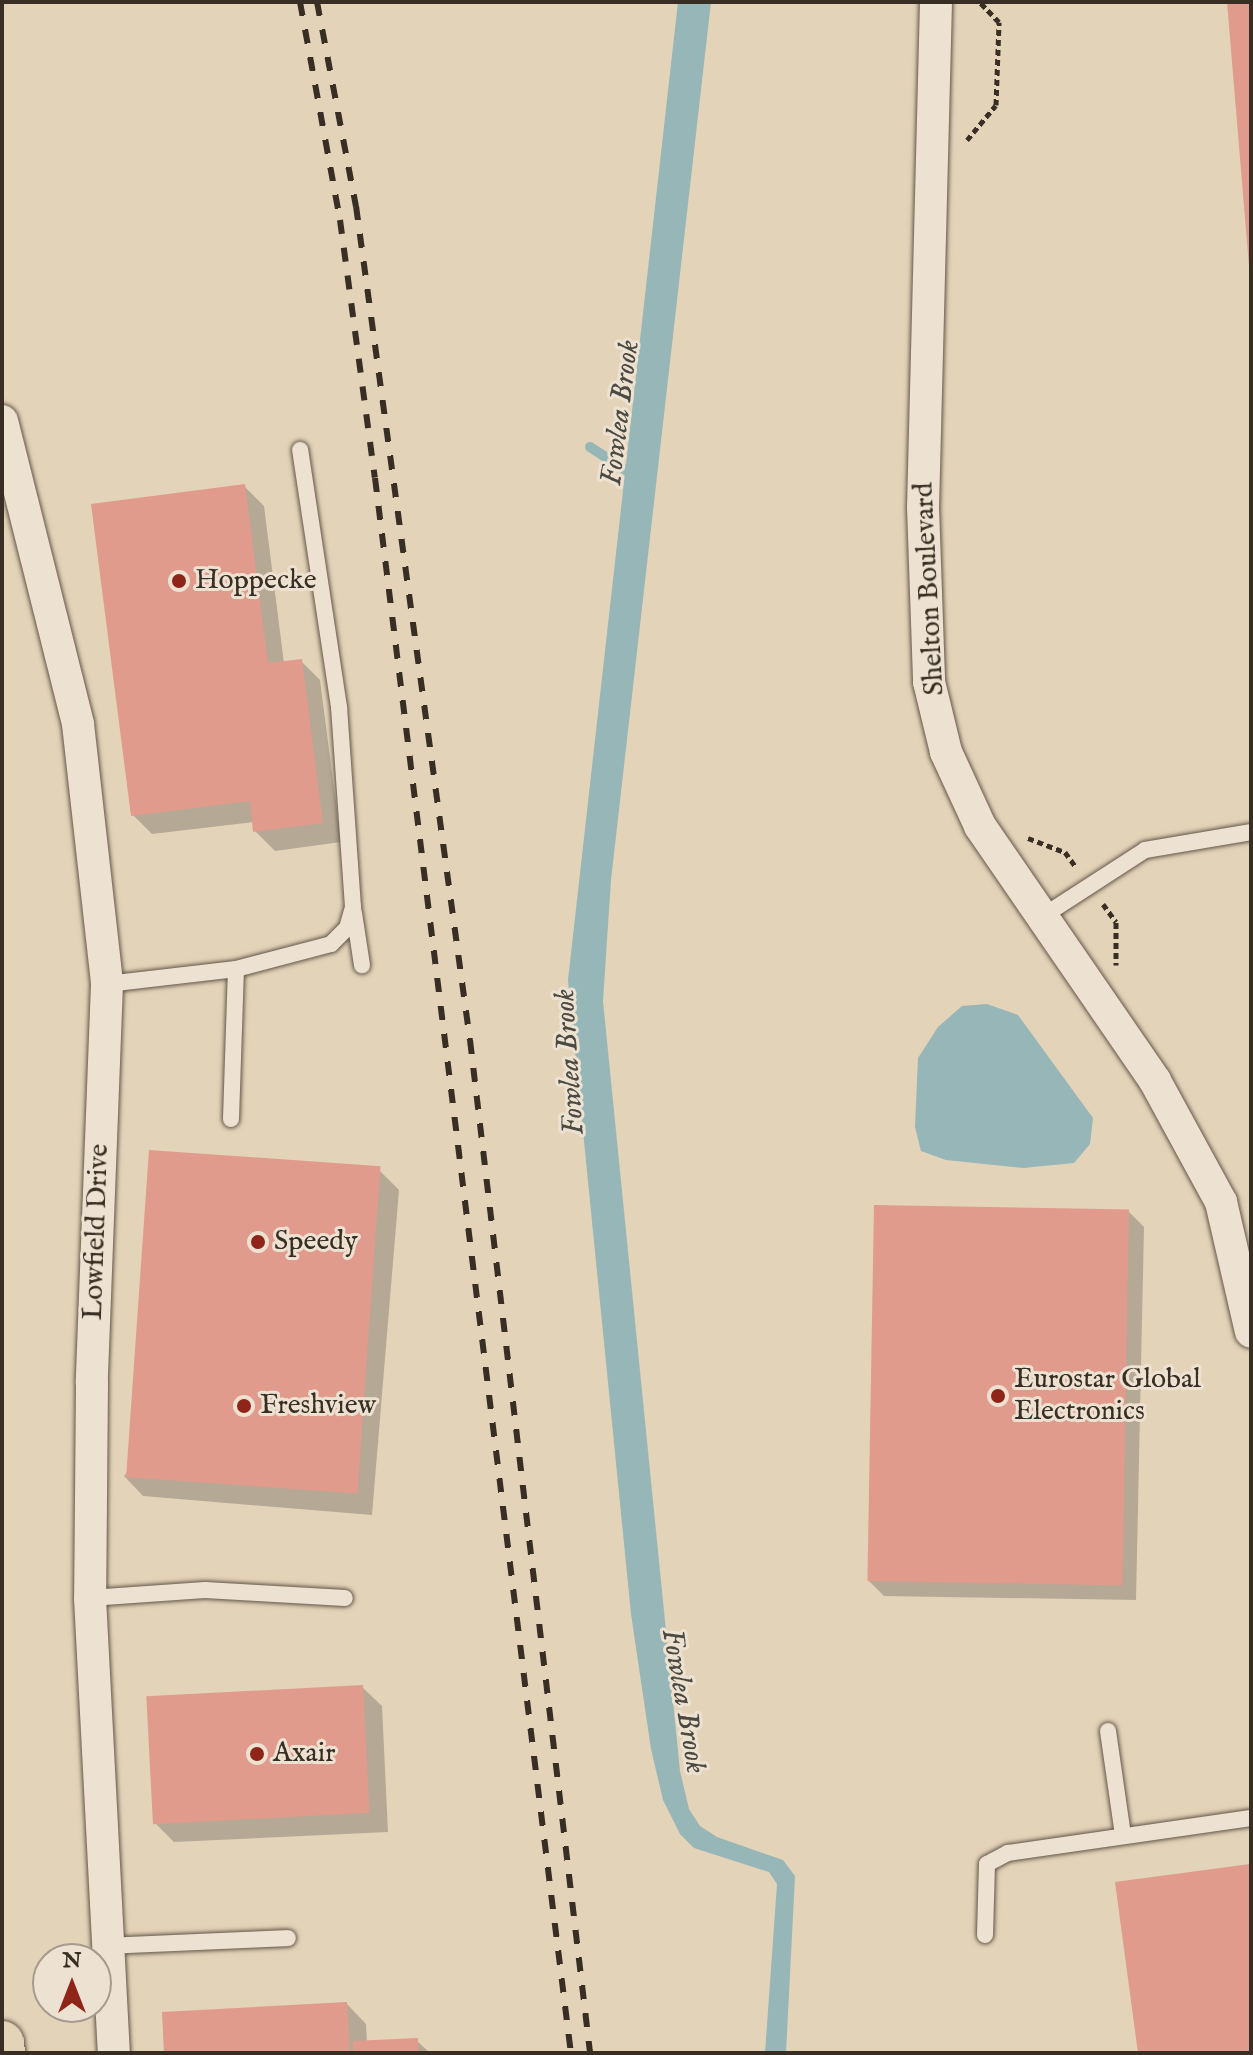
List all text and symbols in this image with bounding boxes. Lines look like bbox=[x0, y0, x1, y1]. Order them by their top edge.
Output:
water label: Fowlea Brook bbox=[594, 338, 648, 488]
street label: Shelton Boulevard bbox=[908, 482, 952, 696]
place label: Hoppecke bbox=[195, 564, 317, 598]
marker: Hoppecke bbox=[170, 572, 188, 590]
water label: Fowlea Brook bbox=[547, 988, 593, 1136]
street label: Lowfield Drive bbox=[77, 1143, 117, 1321]
place label: Speedy bbox=[274, 1225, 358, 1259]
marker: Speedy bbox=[249, 1233, 267, 1251]
place label: Eurostar Global Electronics bbox=[1014, 1363, 1201, 1429]
marker: Eurostar Global Electronics bbox=[989, 1387, 1007, 1405]
place label: Freshview bbox=[260, 1389, 376, 1423]
marker: Freshview bbox=[235, 1397, 253, 1415]
water label: Fowlea Brook bbox=[653, 1626, 713, 1776]
place label: Axair bbox=[273, 1737, 335, 1771]
marker: Axair bbox=[248, 1745, 266, 1763]
north arrow bbox=[32, 1943, 112, 2023]
text: N bbox=[62, 1947, 82, 1975]

